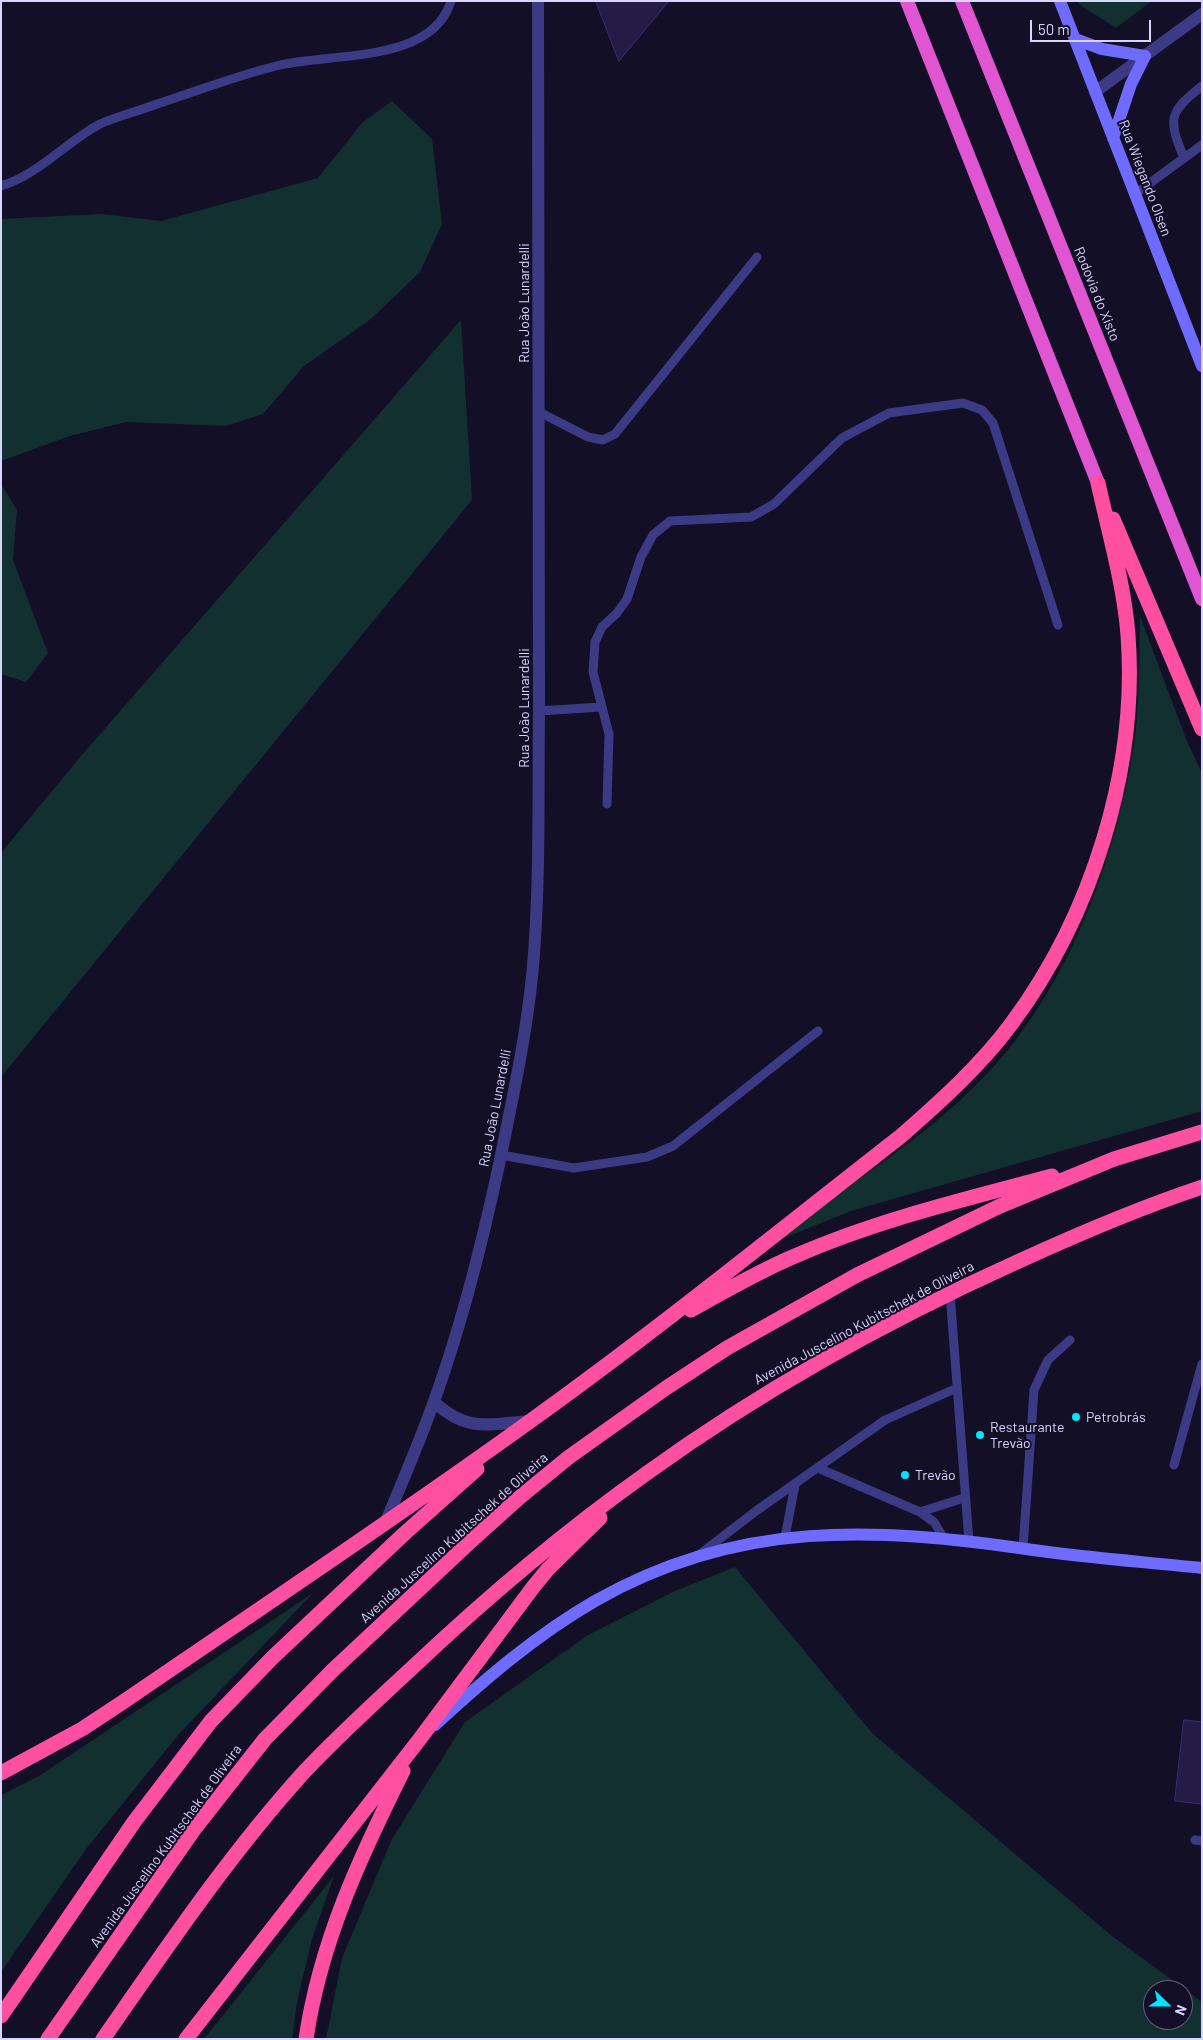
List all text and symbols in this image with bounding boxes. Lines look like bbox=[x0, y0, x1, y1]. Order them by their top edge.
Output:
scale bar bbox=[1033, 10, 1154, 42]
text: 50 m bbox=[1038, 20, 1070, 38]
street label: Rua Wiegando Olsen bbox=[1115, 117, 1175, 239]
street label: Rua João Lunardelli bbox=[516, 243, 532, 363]
street label: Rodovia do Xisto bbox=[1070, 244, 1124, 344]
street label: Rua João Lunardelli bbox=[516, 648, 532, 768]
street label: Rua João Lunardelli bbox=[475, 1048, 515, 1168]
street label: Avenida Juscelino Kubitschek de Oliveira bbox=[751, 1258, 977, 1388]
place label: Petrobrás bbox=[1086, 1409, 1146, 1425]
marker: Petrobrás bbox=[1070, 1411, 1082, 1423]
place label: Restaurante Trevão bbox=[990, 1419, 1064, 1451]
marker: Restaurante Trevão bbox=[974, 1429, 986, 1441]
street label: Avenida Juscelino Kubitschek de Oliveira bbox=[357, 1449, 551, 1627]
place label: Trevão bbox=[915, 1467, 956, 1483]
marker: Trevão bbox=[899, 1469, 911, 1481]
street label: Avenida Juscelino Kubitschek de Oliveira bbox=[87, 1741, 245, 1951]
north arrow bbox=[1143, 1980, 1193, 2030]
text: N bbox=[1172, 2003, 1191, 2018]

